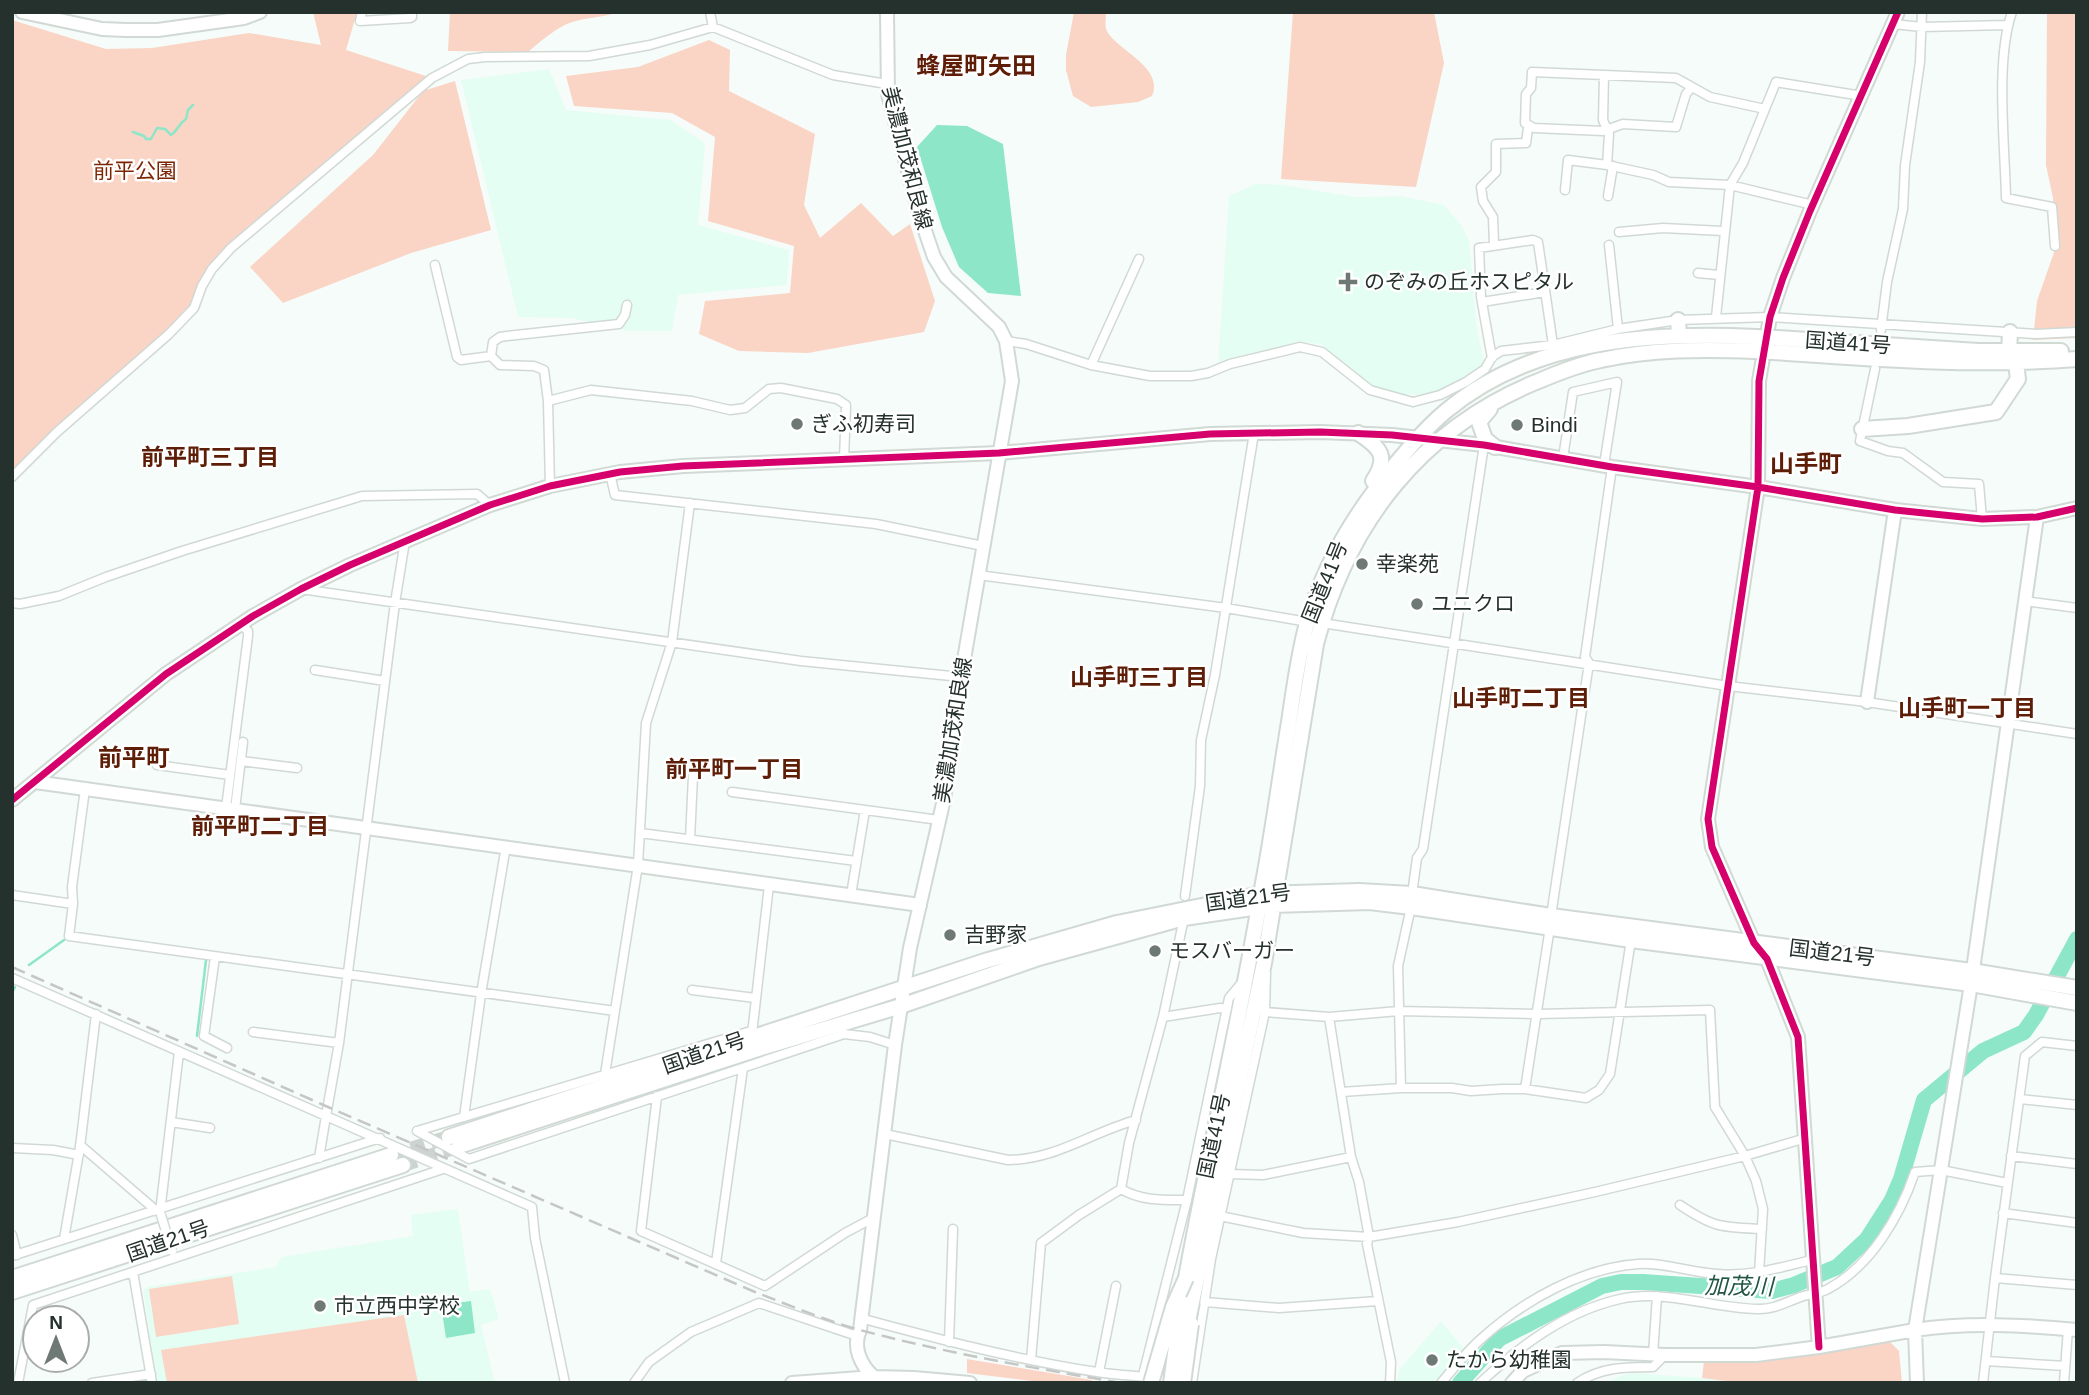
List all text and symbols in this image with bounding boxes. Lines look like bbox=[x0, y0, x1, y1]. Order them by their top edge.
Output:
district label: 蜂屋町矢田 bbox=[916, 52, 1036, 79]
street label: 美濃加茂和良線 bbox=[879, 84, 936, 232]
park label: 前平公園 bbox=[93, 159, 177, 182]
place label: のぞみの丘ホスピタル bbox=[1364, 270, 1574, 293]
marker: のぞみの丘ホスピタル bbox=[1338, 272, 1358, 292]
street label: 国道41号 bbox=[1804, 328, 1892, 357]
place label: ぎふ初寿司 bbox=[811, 412, 916, 435]
place label: Bindi bbox=[1531, 413, 1578, 436]
marker: ぎふ初寿司 bbox=[789, 416, 805, 432]
marker: Bindi bbox=[1509, 417, 1525, 433]
district label: 前平町三丁目 bbox=[141, 444, 279, 470]
district label: 山手町 bbox=[1770, 450, 1842, 477]
street label: 国道41号 bbox=[1298, 537, 1351, 626]
place label: 幸楽苑 bbox=[1376, 552, 1439, 575]
marker: 幸楽苑 bbox=[1354, 556, 1370, 572]
place label: ユニクロ bbox=[1431, 592, 1515, 615]
marker: ユニクロ bbox=[1409, 596, 1425, 612]
street label: 美濃加茂和良線 bbox=[930, 656, 975, 804]
district label: 山手町三丁目 bbox=[1070, 664, 1208, 690]
district label: 山手町二丁目 bbox=[1452, 685, 1590, 711]
district label: 山手町一丁目 bbox=[1898, 695, 2036, 721]
district label: 前平町 bbox=[98, 744, 170, 771]
district label: 前平町一丁目 bbox=[665, 756, 803, 782]
district label: 前平町二丁目 bbox=[191, 813, 329, 839]
street label: 国道21号 bbox=[1204, 880, 1292, 915]
place label: 吉野家 bbox=[964, 923, 1027, 946]
marker: 吉野家 bbox=[942, 927, 958, 943]
street label: 国道21号 bbox=[1788, 936, 1876, 969]
place label: モスバーガー bbox=[1169, 939, 1295, 962]
marker: モスバーガー bbox=[1147, 943, 1163, 959]
street label: 国道21号 bbox=[659, 1028, 748, 1077]
street label: 国道41号 bbox=[1193, 1091, 1234, 1181]
street label: 国道21号 bbox=[123, 1216, 212, 1265]
water label: 加茂川 bbox=[1704, 1272, 1777, 1300]
place label: 市立西中学校 bbox=[334, 1294, 460, 1317]
marker: 市立西中学校 bbox=[312, 1298, 328, 1314]
north arrow bbox=[21, 1304, 91, 1374]
text: N bbox=[49, 1312, 63, 1333]
place label: たから幼稚園 bbox=[1446, 1348, 1572, 1371]
marker: たから幼稚園 bbox=[1424, 1352, 1440, 1368]

